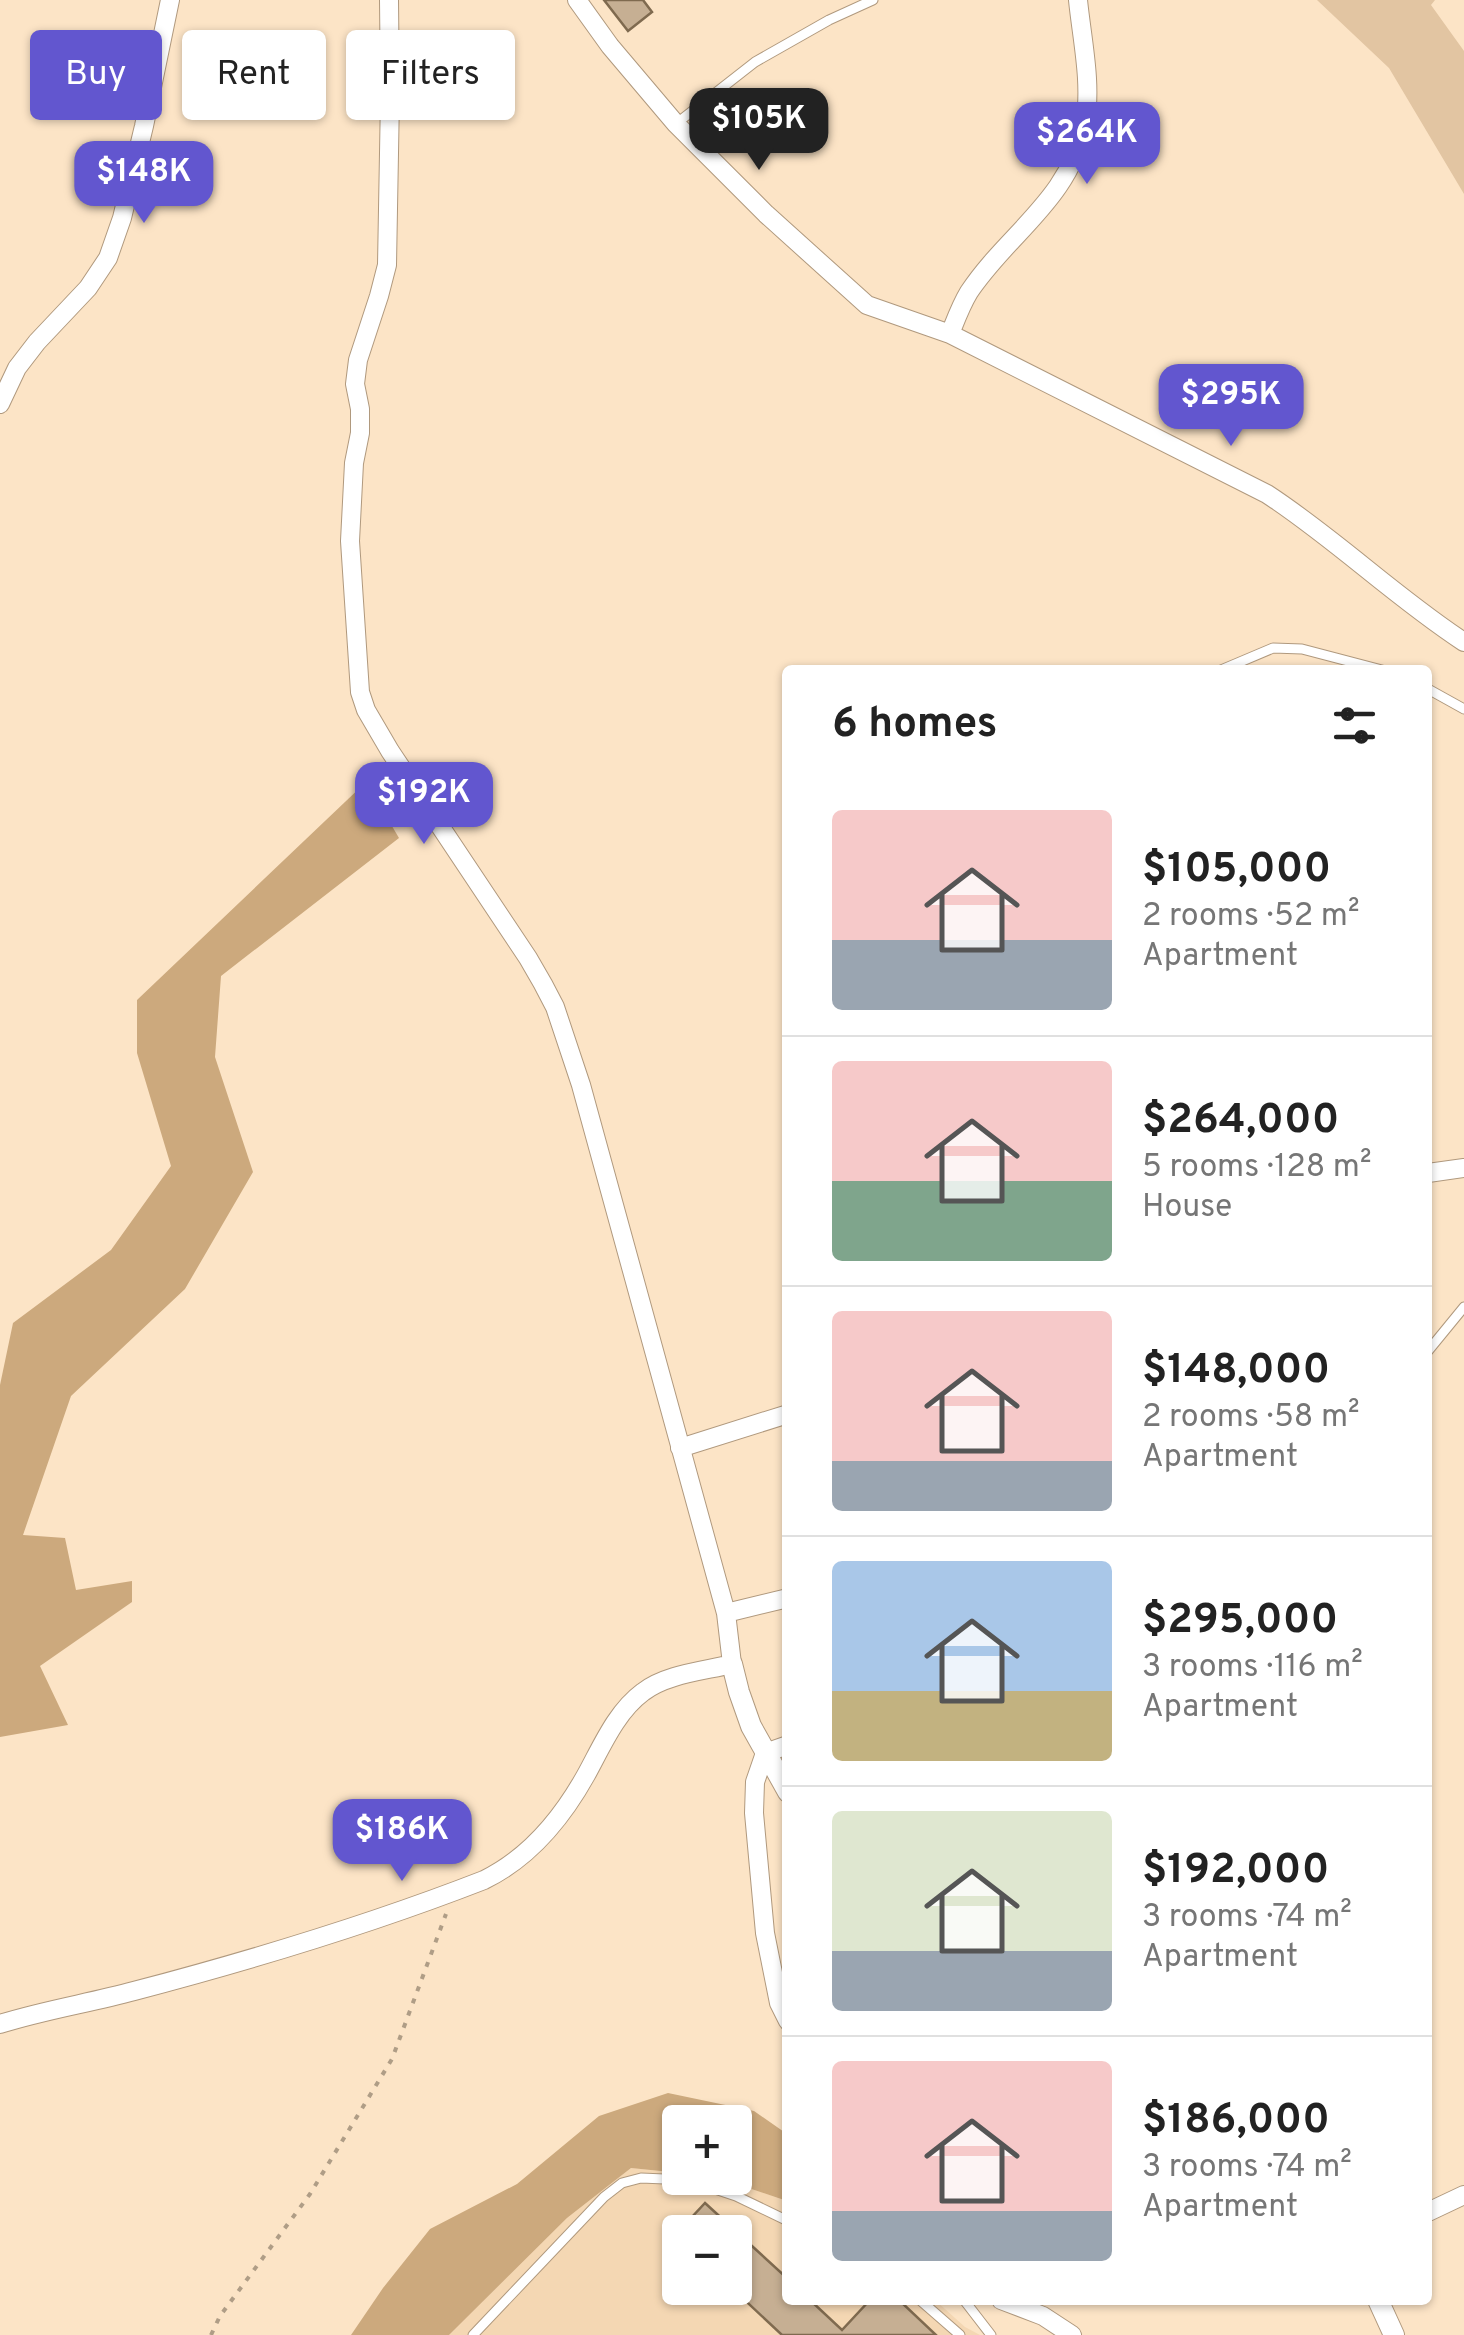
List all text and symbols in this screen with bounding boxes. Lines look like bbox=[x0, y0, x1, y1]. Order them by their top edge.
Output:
chip: Buy bbox=[30, 30, 162, 120]
chip: Rent bbox=[182, 30, 326, 120]
chip: Filters bbox=[346, 30, 515, 120]
pin: $105K bbox=[689, 88, 829, 173]
text: $105K bbox=[711, 100, 807, 140]
pin: $264K bbox=[1017, 102, 1157, 187]
text: $264K bbox=[1036, 114, 1138, 154]
pin: $148K bbox=[74, 141, 214, 226]
text: $148K bbox=[96, 153, 192, 193]
pin: $295K bbox=[1161, 364, 1301, 449]
text: $295K bbox=[1181, 376, 1281, 416]
icon: filters bbox=[1327, 698, 1382, 753]
text: 6 homes bbox=[832, 699, 997, 752]
pin: $192K bbox=[354, 762, 494, 847]
text: $192K bbox=[377, 774, 471, 814]
text: $105,000 bbox=[1142, 844, 1331, 897]
icon: home bbox=[912, 850, 1032, 970]
text: 2 rooms · 52 m² bbox=[1142, 897, 1359, 937]
text: Apartment bbox=[1142, 937, 1298, 977]
text: $264,000 bbox=[1142, 1095, 1339, 1148]
icon: home bbox=[912, 1101, 1032, 1221]
text: 5 rooms · 128 m² bbox=[1142, 1148, 1372, 1188]
text: House bbox=[1142, 1188, 1232, 1228]
text: $148,000 bbox=[1142, 1345, 1330, 1398]
icon: home bbox=[912, 1351, 1032, 1471]
text: 2 rooms · 58 m² bbox=[1142, 1398, 1360, 1438]
text: Apartment bbox=[1142, 1438, 1298, 1478]
text: $295,000 bbox=[1142, 1595, 1338, 1648]
icon: home bbox=[912, 1601, 1032, 1721]
text: 3 rooms · 116 m² bbox=[1142, 1648, 1363, 1688]
text: Apartment bbox=[1142, 1688, 1298, 1728]
pin: $186K bbox=[332, 1799, 472, 1884]
text: $186K bbox=[355, 1811, 449, 1851]
text: $192,000 bbox=[1142, 1845, 1329, 1898]
icon: home bbox=[912, 1851, 1032, 1971]
text: 3 rooms · 74 m² bbox=[1142, 1898, 1352, 1938]
text: Apartment bbox=[1142, 1938, 1298, 1978]
text: $186,000 bbox=[1142, 2095, 1330, 2148]
icon: home bbox=[912, 2101, 1032, 2221]
map controls bbox=[662, 2105, 752, 2305]
button: + bbox=[662, 2105, 752, 2195]
text: 3 rooms · 74 m² bbox=[1142, 2148, 1352, 2188]
text: Apartment bbox=[1142, 2188, 1298, 2228]
button: − bbox=[662, 2215, 752, 2305]

